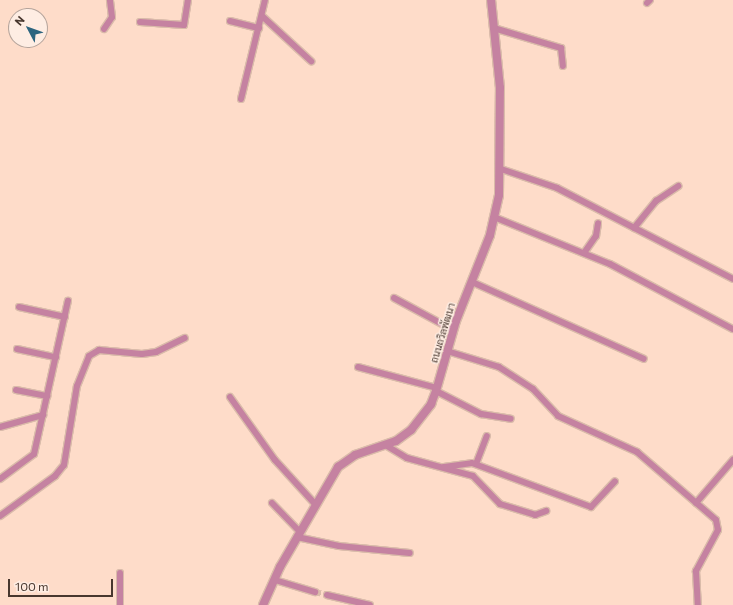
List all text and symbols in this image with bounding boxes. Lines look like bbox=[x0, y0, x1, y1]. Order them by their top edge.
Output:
north arrow bbox=[8, 8, 48, 48]
text: N bbox=[12, 13, 27, 28]
street label: ถนนถวิลพัฒนา bbox=[428, 302, 458, 364]
scale bar bbox=[10, 571, 115, 597]
text: 100 m bbox=[15, 579, 49, 593]

